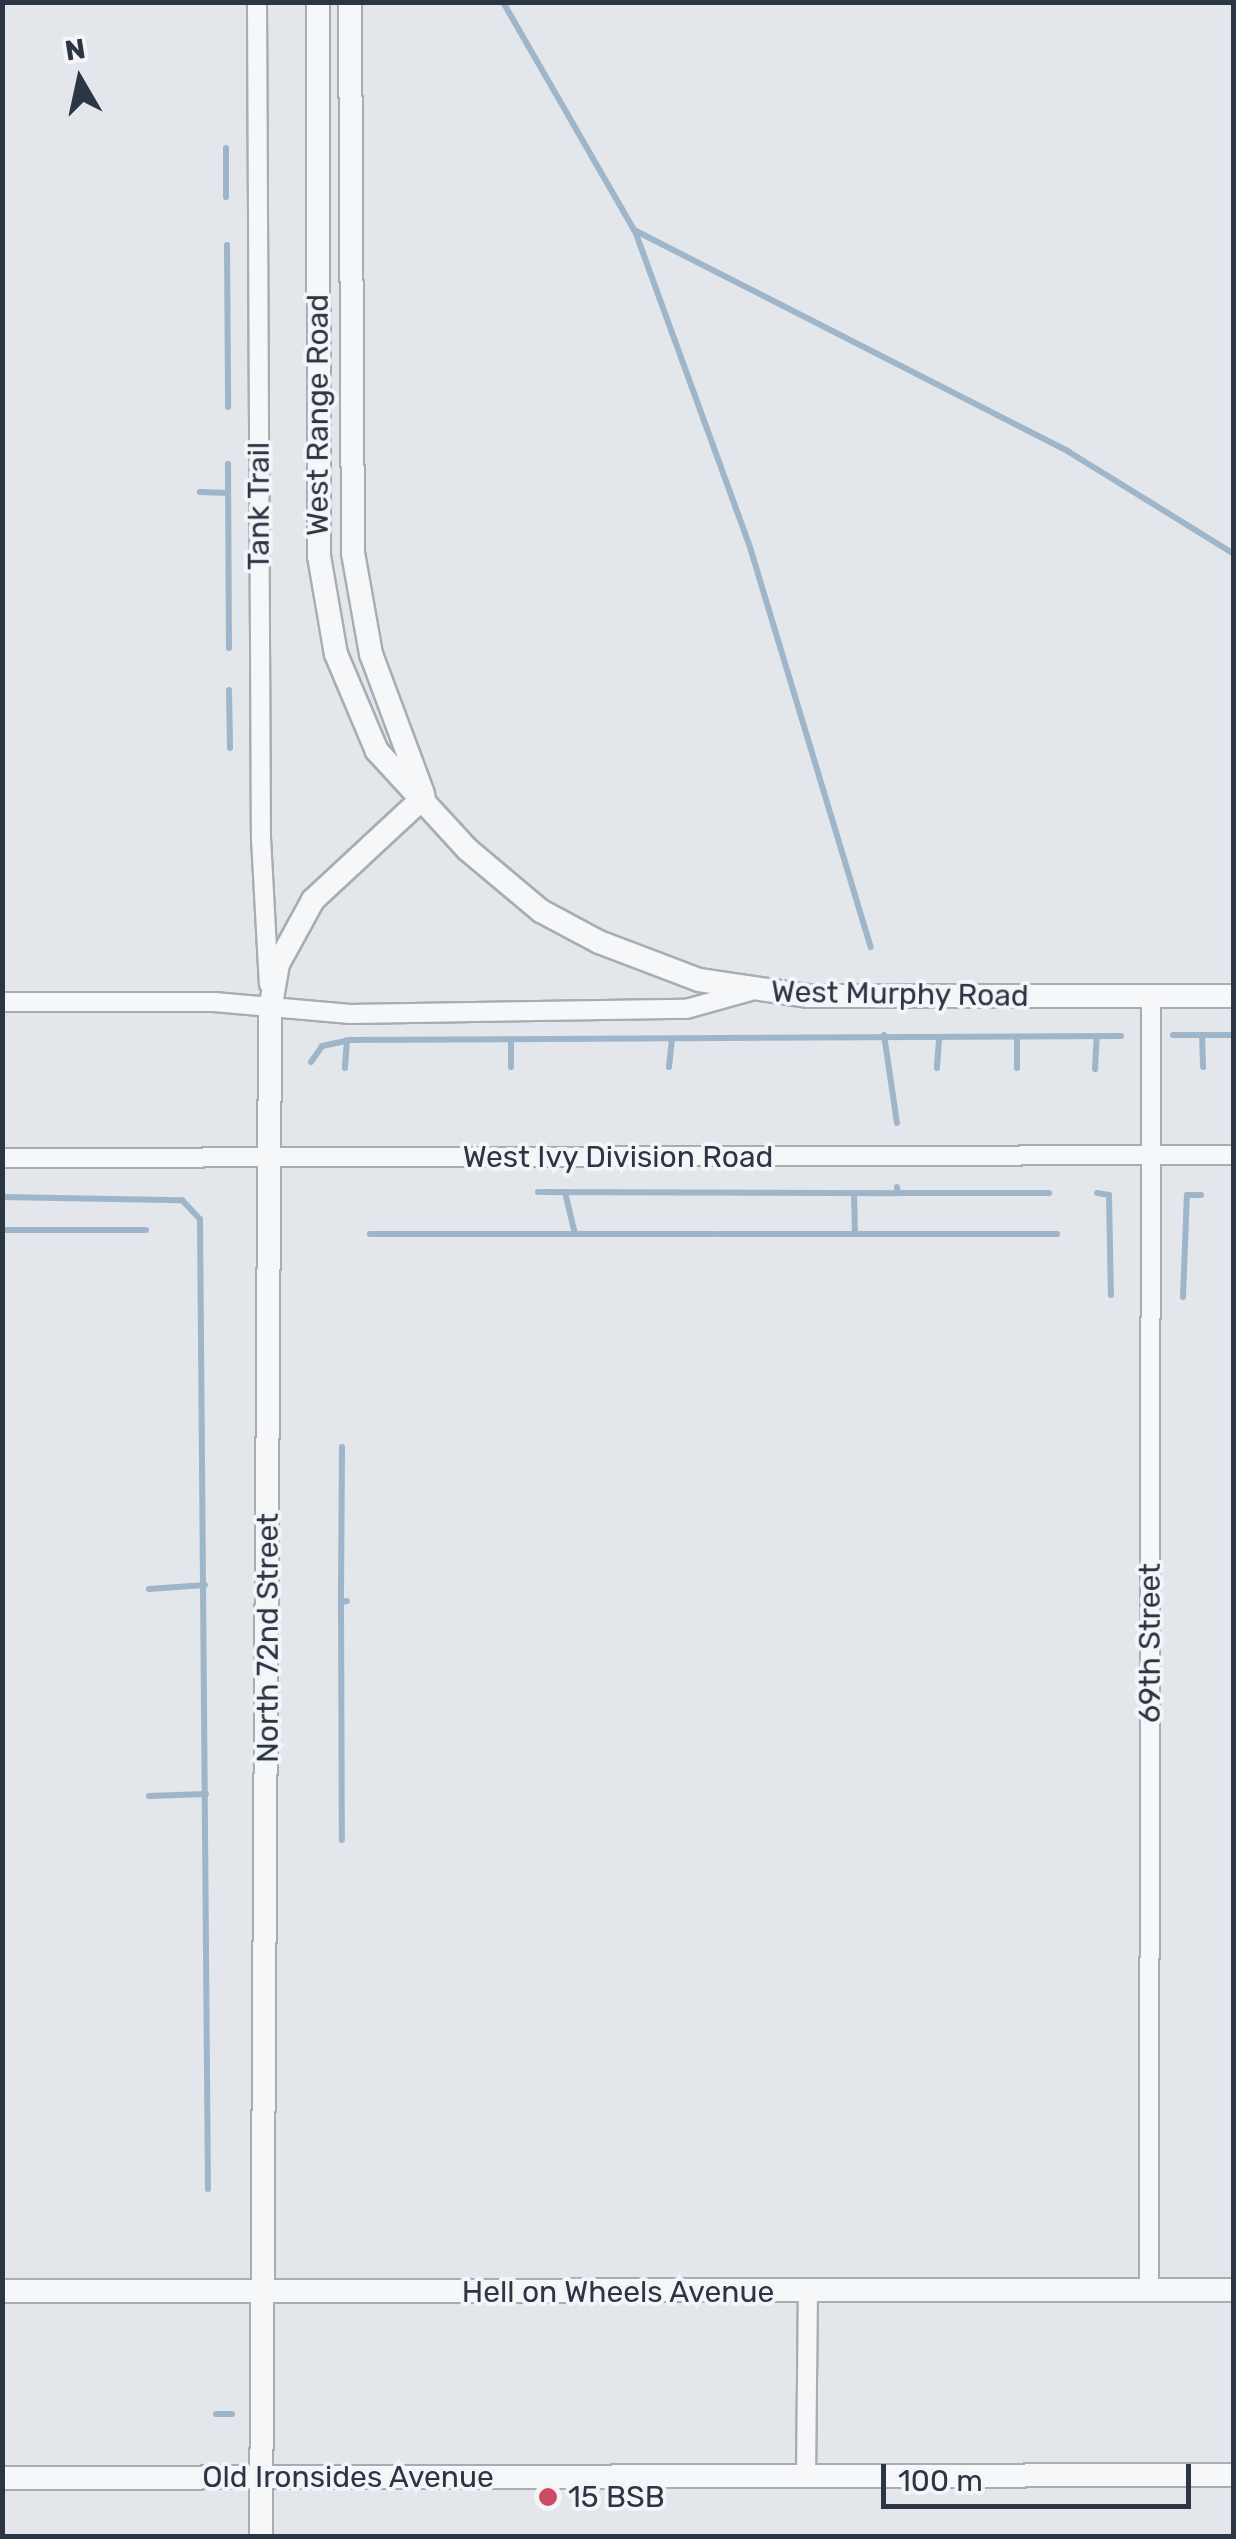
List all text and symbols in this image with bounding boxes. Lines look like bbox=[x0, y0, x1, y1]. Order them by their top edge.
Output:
north arrow bbox=[30, 30, 130, 130]
text: N bbox=[63, 32, 88, 68]
street label: West Range Road bbox=[300, 294, 336, 536]
street label: Tank Trail bbox=[241, 441, 277, 571]
street label: West Murphy Road bbox=[770, 974, 1030, 1014]
street label: West Ivy Division Road bbox=[462, 1139, 774, 1175]
street label: North 72nd Street bbox=[250, 1513, 286, 1763]
street label: 69th Street bbox=[1132, 1563, 1168, 1723]
street label: Hell on Wheels Avenue bbox=[461, 2274, 775, 2310]
scale bar bbox=[886, 2444, 1196, 2506]
street label: Old Ironsides Avenue bbox=[202, 2459, 494, 2495]
text: 100 m bbox=[898, 2463, 983, 2499]
place label: 15 BSB bbox=[568, 2479, 665, 2515]
marker: 15 BSB bbox=[537, 2486, 559, 2508]

